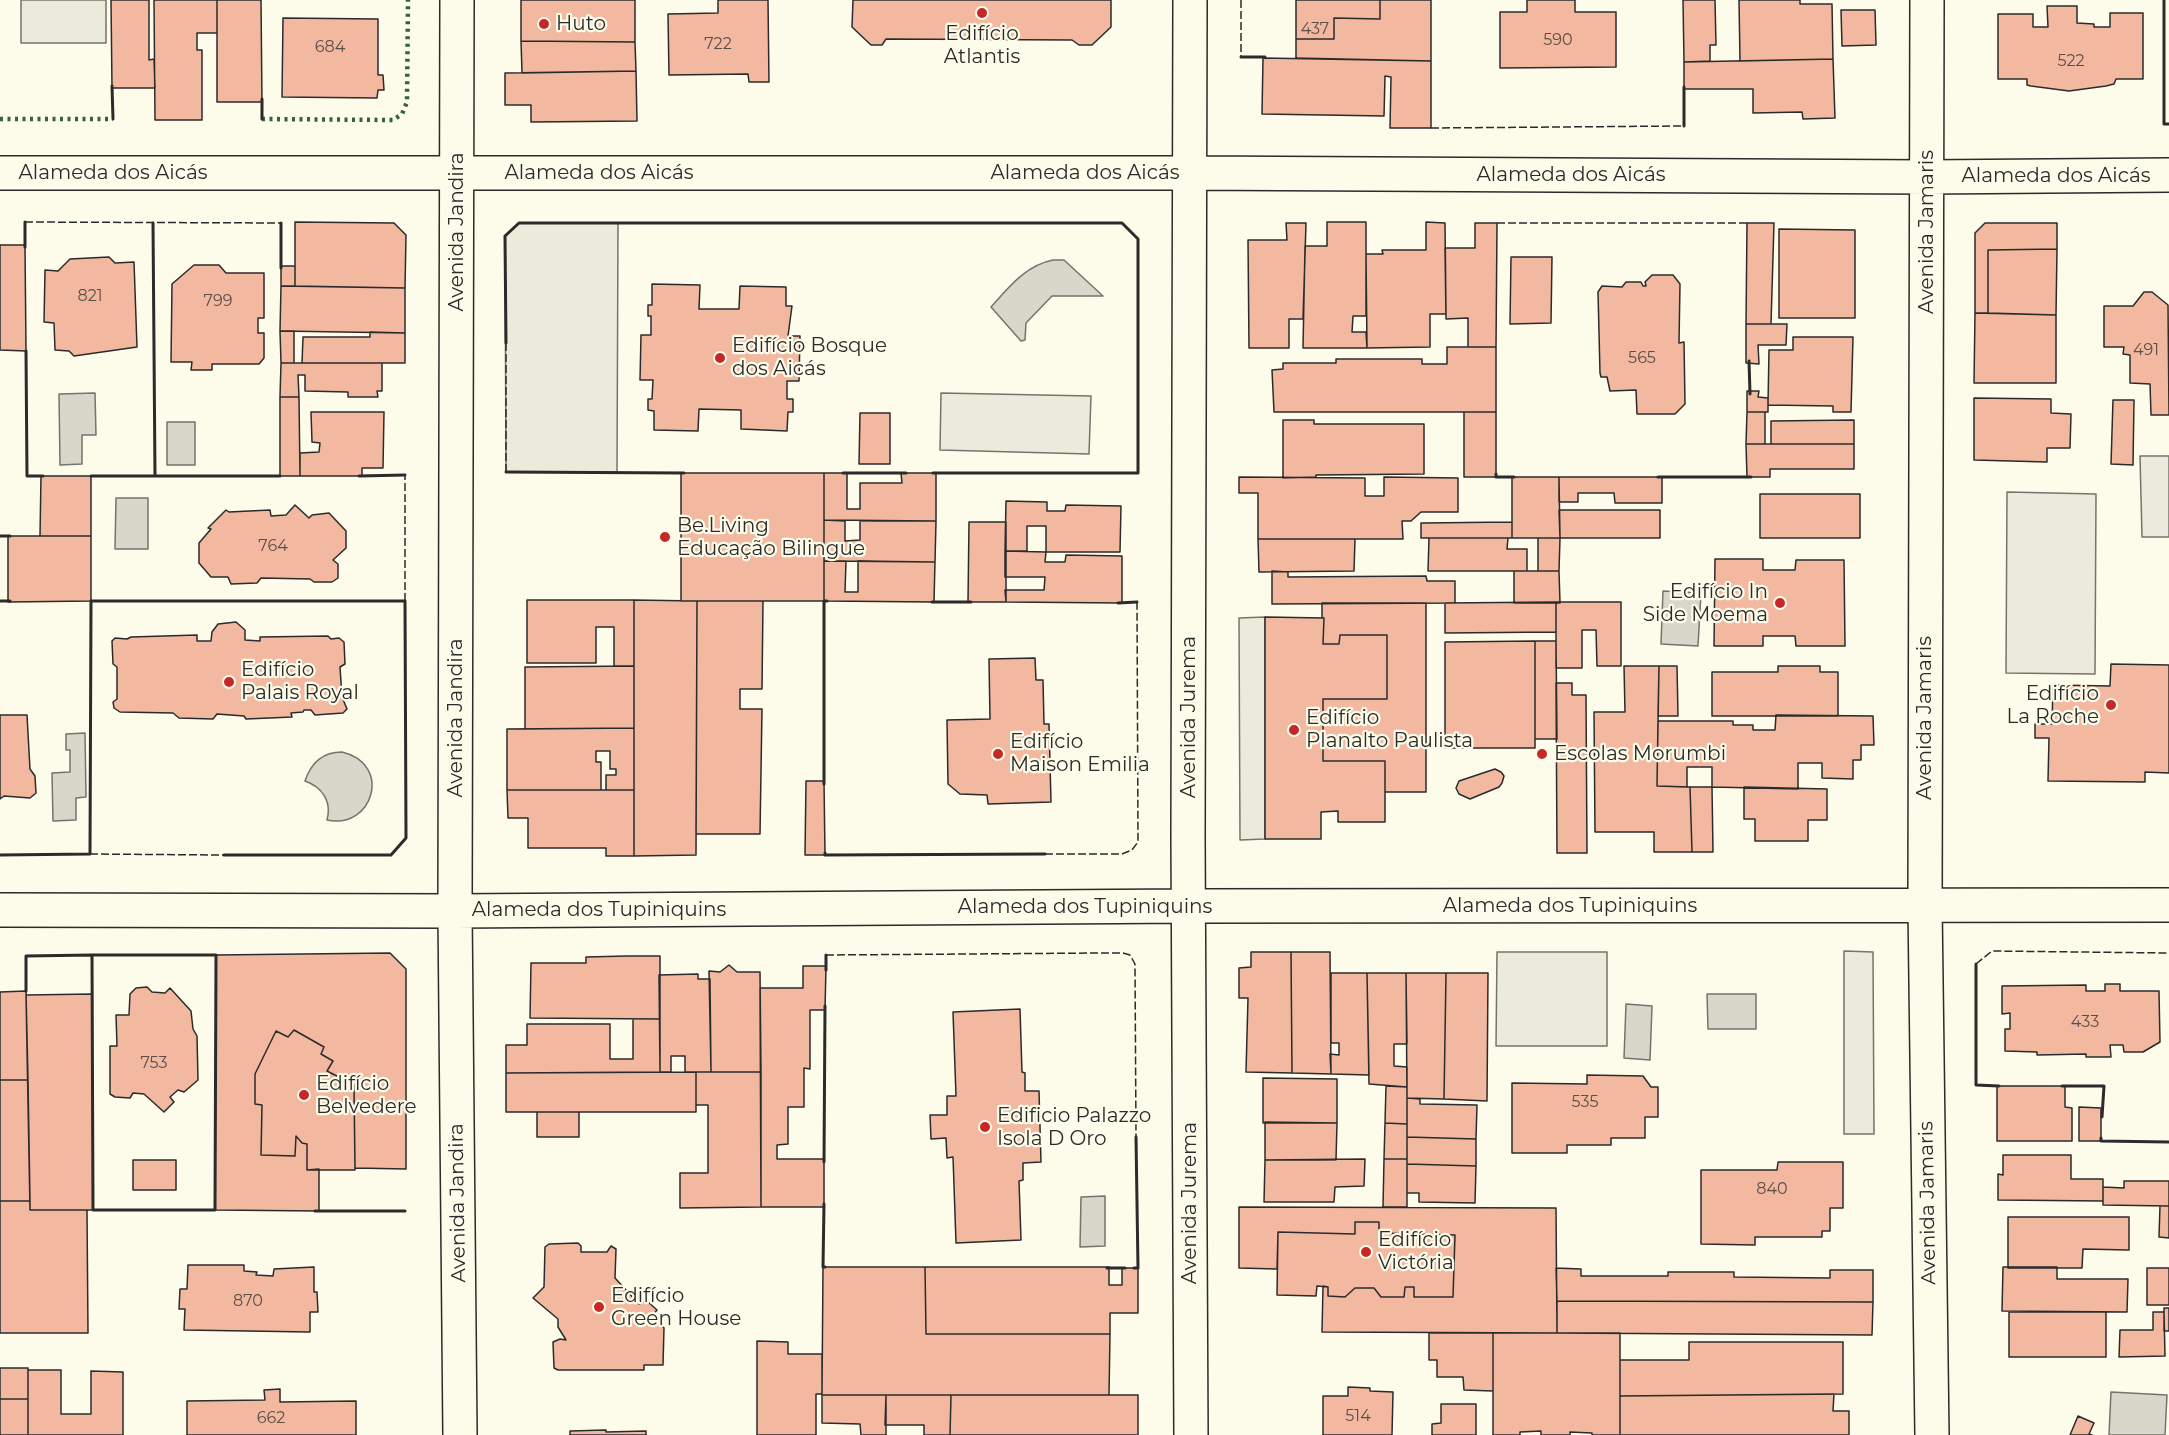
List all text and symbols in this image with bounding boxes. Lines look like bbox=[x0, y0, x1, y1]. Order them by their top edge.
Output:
marker: Edifício Atlantis bbox=[975, 6, 989, 20]
place label: Huto bbox=[556, 12, 606, 36]
marker: Huto bbox=[537, 17, 551, 31]
house number: 437 bbox=[1301, 19, 1329, 39]
place label: Edifício Atlantis bbox=[944, 22, 1020, 69]
house number: 590 bbox=[1543, 30, 1573, 50]
house number: 722 bbox=[704, 34, 732, 54]
house number: 684 bbox=[315, 37, 345, 57]
house number: 522 bbox=[2057, 51, 2085, 71]
street label: Avenida Jamaris bbox=[1915, 150, 1939, 314]
street label: Avenida Jandira bbox=[445, 152, 469, 312]
street label: Alameda dos Aicás bbox=[18, 161, 208, 185]
street label: Alameda dos Aicás bbox=[504, 161, 694, 185]
street label: Alameda dos Aicás bbox=[990, 161, 1180, 185]
street label: Alameda dos Aicás bbox=[1476, 163, 1666, 187]
street label: Alameda dos Aicás bbox=[1961, 164, 2151, 188]
house number: 821 bbox=[77, 286, 103, 306]
house number: 799 bbox=[204, 291, 232, 311]
place label: Edifício Bosque dos Aicás bbox=[732, 334, 887, 381]
house number: 491 bbox=[2133, 340, 2159, 360]
house number: 565 bbox=[1628, 348, 1656, 368]
marker: Edifício Bosque dos Aicás bbox=[713, 351, 727, 365]
place label: Be.Living Educação Bilingue bbox=[677, 514, 865, 561]
marker: Be.Living Educação Bilingue bbox=[658, 530, 672, 544]
house number: 764 bbox=[258, 536, 288, 556]
place label: Edifício In Side Moema bbox=[1643, 580, 1768, 627]
marker: Edifício In Side Moema bbox=[1773, 596, 1787, 610]
street label: Avenida Jurema bbox=[1177, 636, 1201, 798]
street label: Avenida Jamaris bbox=[1913, 636, 1937, 800]
street label: Avenida Jandira bbox=[444, 638, 468, 798]
place label: Edifício Palais Royal bbox=[241, 658, 359, 705]
marker: Edifício Palais Royal bbox=[222, 675, 236, 689]
place label: Edifício La Roche bbox=[2006, 682, 2099, 729]
marker: Edifício La Roche bbox=[2104, 698, 2118, 712]
place label: Edifício Planalto Paulista bbox=[1306, 706, 1473, 753]
marker: Edifício Planalto Paulista bbox=[1287, 723, 1301, 737]
place label: Edifício Maison Emilia bbox=[1010, 730, 1150, 777]
place label: Escolas Morumbi bbox=[1554, 742, 1726, 766]
marker: Edifício Maison Emilia bbox=[991, 747, 1005, 761]
marker: Escolas Morumbi bbox=[1535, 747, 1549, 761]
street label: Alameda dos Tupiniquins bbox=[1443, 894, 1697, 918]
street label: Alameda dos Tupiniquins bbox=[958, 895, 1212, 919]
street label: Alameda dos Tupiniquins bbox=[472, 898, 726, 922]
house number: 433 bbox=[2071, 1012, 2099, 1032]
house number: 753 bbox=[140, 1053, 168, 1073]
place label: Edifício Belvedere bbox=[316, 1072, 417, 1119]
marker: Edifício Belvedere bbox=[297, 1088, 311, 1102]
house number: 535 bbox=[1572, 1092, 1598, 1112]
place label: Edificio Palazzo Isola D Oro bbox=[997, 1104, 1151, 1151]
marker: Edificio Palazzo Isola D Oro bbox=[978, 1120, 992, 1134]
street label: Avenida Jamaris bbox=[1915, 1121, 1941, 1285]
street label: Avenida Jurema bbox=[1178, 1122, 1202, 1284]
street label: Avenida Jandira bbox=[445, 1123, 471, 1283]
house number: 840 bbox=[1756, 1179, 1788, 1199]
place label: Edifício Victória bbox=[1378, 1228, 1454, 1275]
marker: Edifício Victória bbox=[1359, 1245, 1373, 1259]
place label: Edifício Green House bbox=[611, 1284, 741, 1331]
house number: 870 bbox=[233, 1291, 263, 1311]
marker: Edifício Green House bbox=[592, 1300, 606, 1314]
house number: 514 bbox=[1345, 1406, 1371, 1426]
house number: 662 bbox=[257, 1408, 285, 1428]

